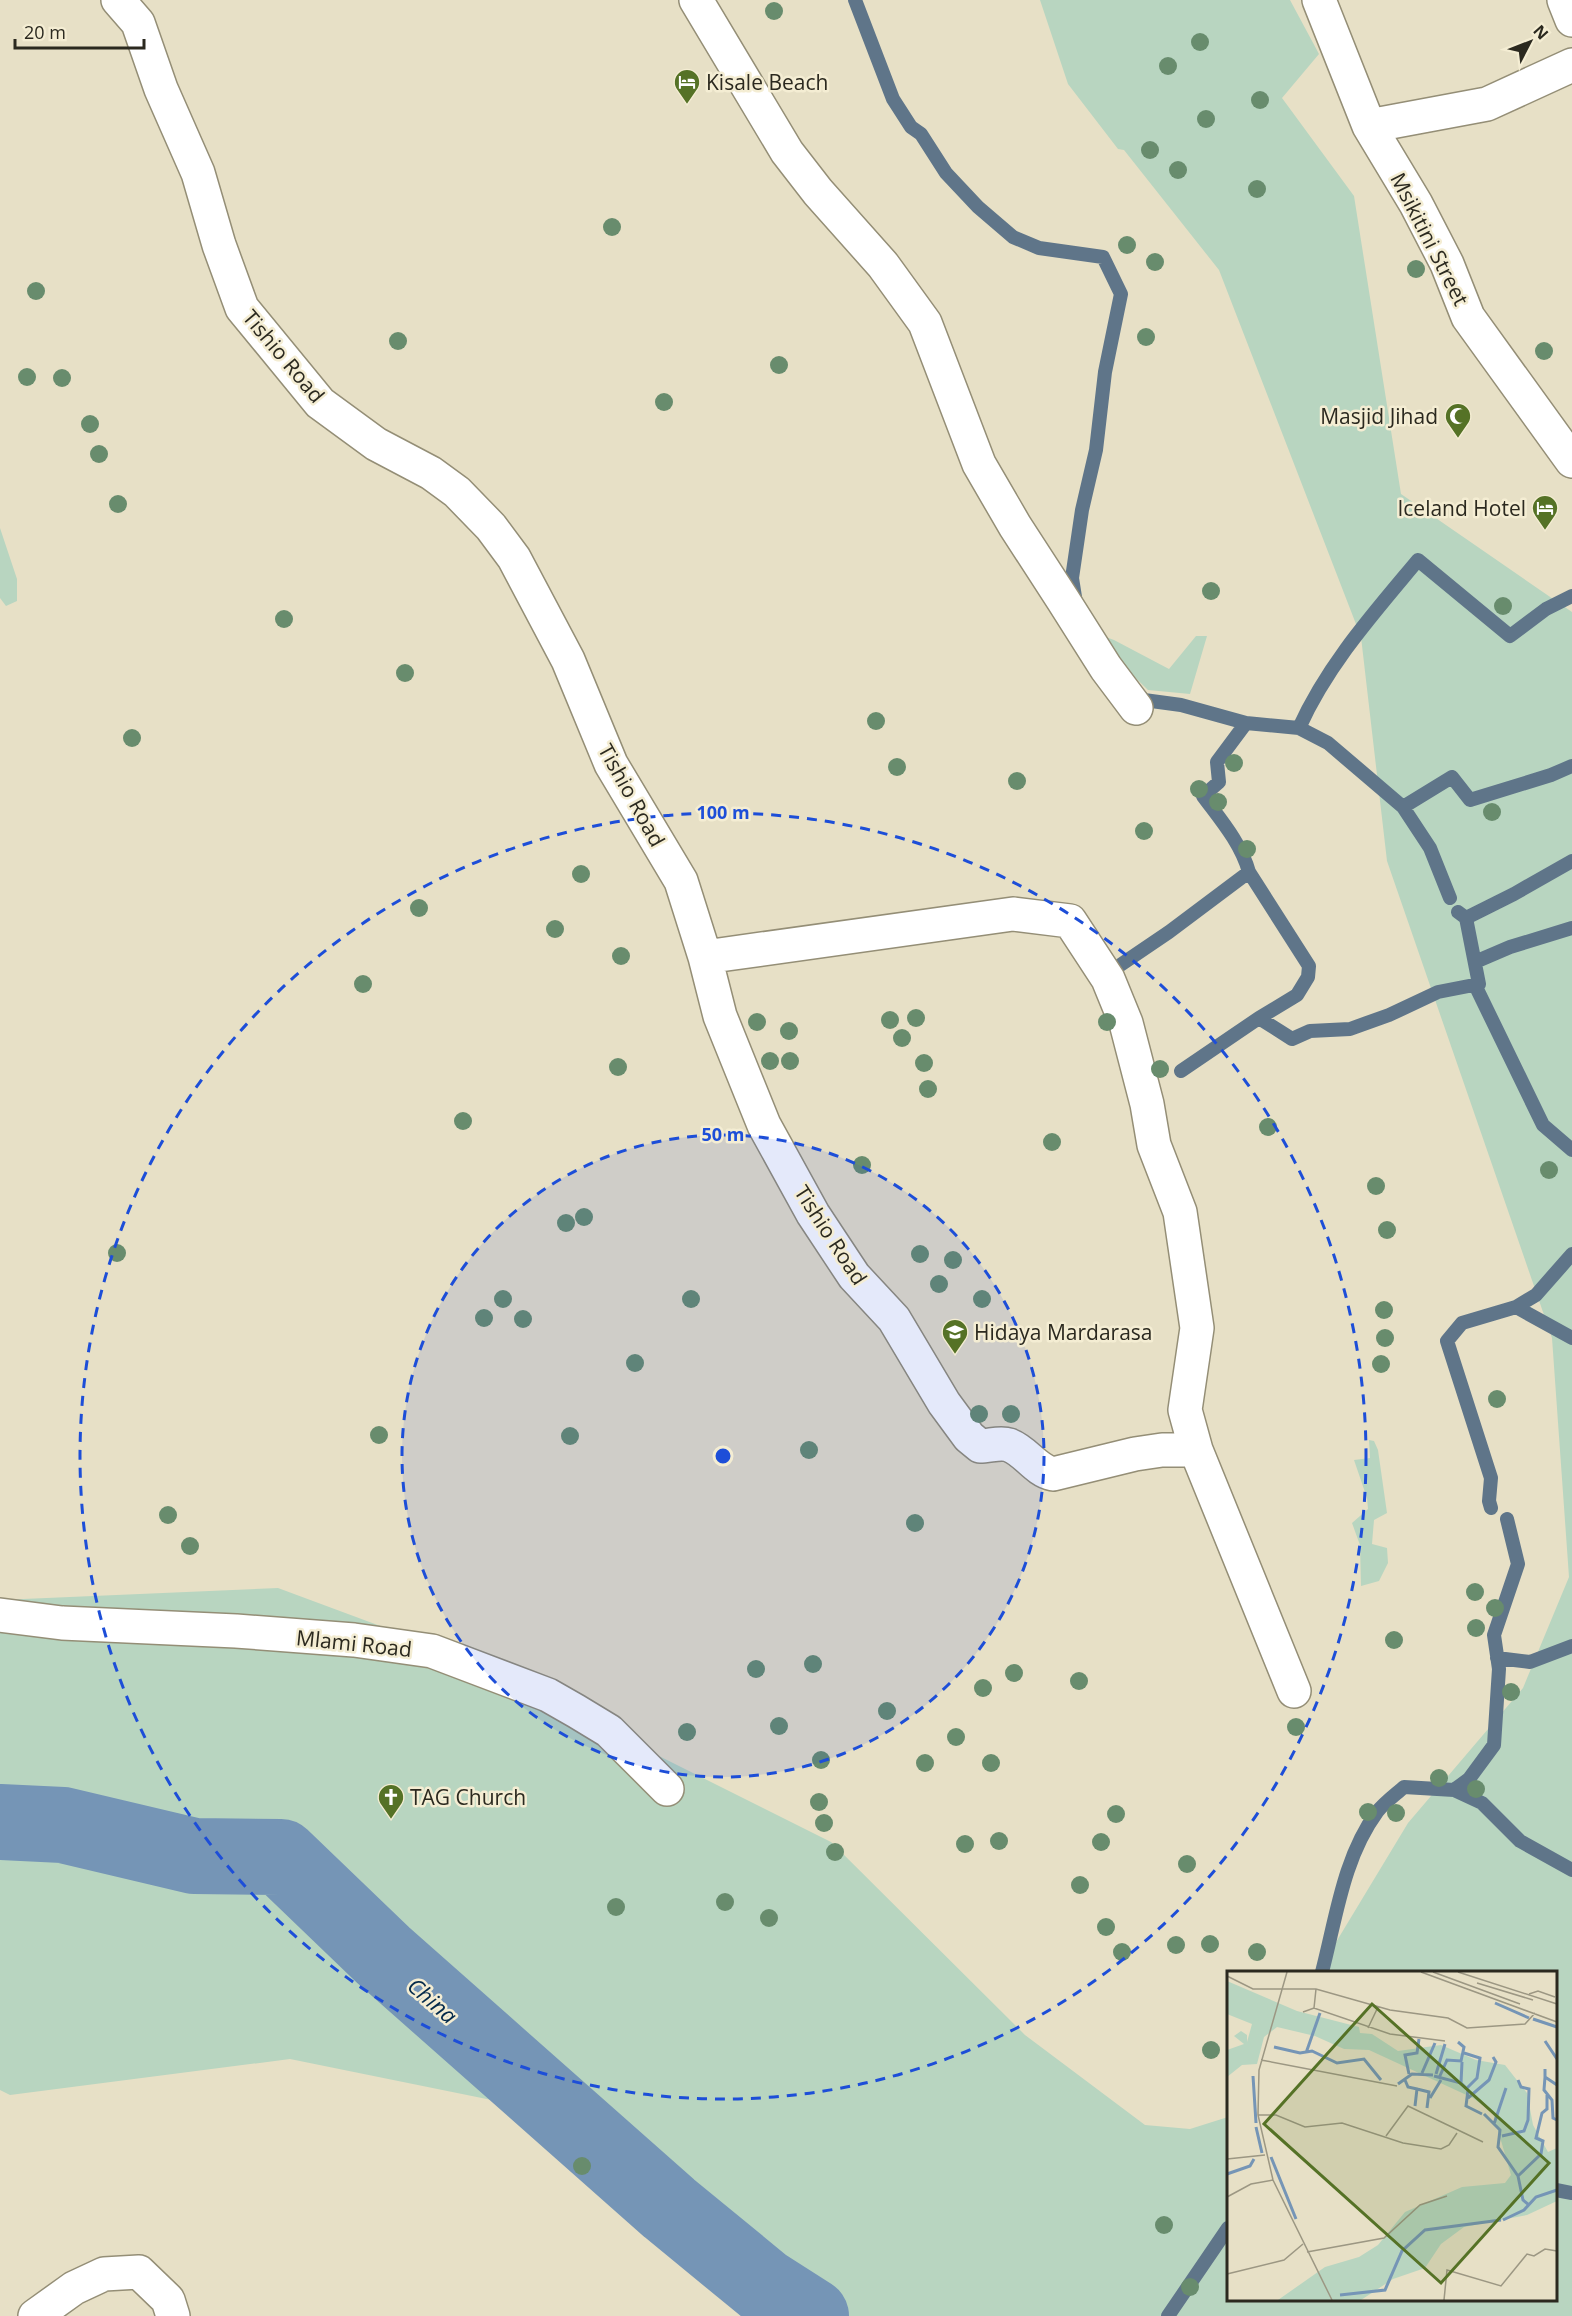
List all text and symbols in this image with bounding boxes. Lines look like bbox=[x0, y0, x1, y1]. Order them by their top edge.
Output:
scale bar bbox=[15, 12, 144, 50]
north arrow bbox=[1500, 12, 1560, 72]
text: 20 m bbox=[24, 20, 66, 44]
text: N bbox=[1529, 20, 1554, 44]
hotel icon: Kisale Beach bbox=[672, 67, 702, 105]
place label: Kisale Beach bbox=[706, 68, 828, 96]
street label: Msikitini Street bbox=[1384, 168, 1476, 310]
street label: Tishio Road bbox=[237, 304, 331, 408]
mosque icon: Masjid Jihad bbox=[1443, 401, 1473, 439]
place label: Masjid Jihad bbox=[1320, 402, 1438, 430]
hotel icon: Iceland Hotel bbox=[1530, 493, 1560, 531]
place label: Iceland Hotel bbox=[1397, 494, 1526, 522]
street label: Tishio Road bbox=[592, 739, 672, 851]
text: 100 m bbox=[696, 800, 750, 824]
text: 50 m bbox=[702, 1122, 744, 1146]
street label: Tishio Road bbox=[788, 1180, 874, 1290]
school or university icon: Hidaya Mardarasa bbox=[940, 1317, 970, 1355]
place label: Hidaya Mardarasa bbox=[974, 1318, 1153, 1346]
centre of rings bbox=[713, 1446, 733, 1466]
street label: Mlami Road bbox=[295, 1623, 413, 1663]
church icon: TAG Church bbox=[376, 1782, 406, 1820]
place label: TAG Church bbox=[410, 1783, 526, 1811]
water label: China bbox=[402, 1970, 464, 2030]
inset map bbox=[1227, 1971, 1557, 2301]

